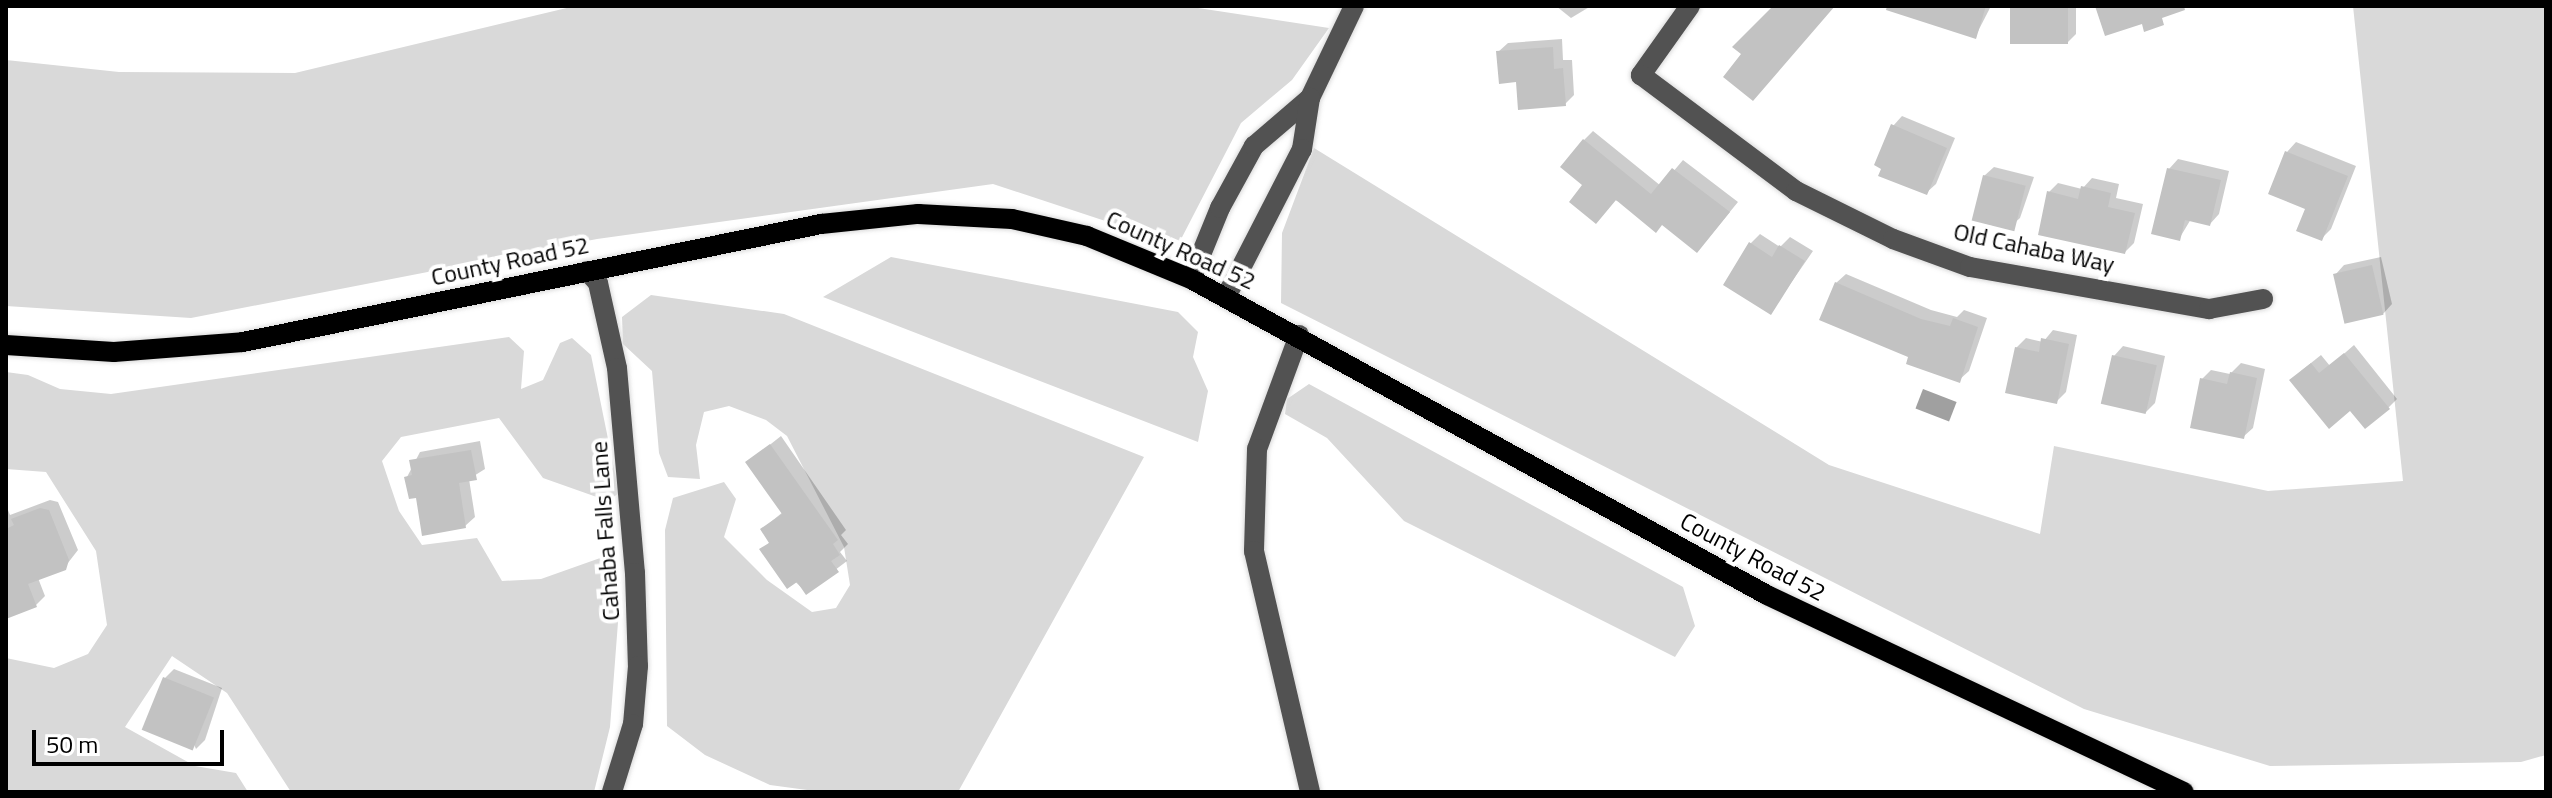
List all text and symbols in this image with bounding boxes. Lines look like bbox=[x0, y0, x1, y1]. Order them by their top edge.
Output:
street label: County Road 52 bbox=[1102, 204, 1260, 296]
street label: Old Cahaba Way bbox=[1951, 217, 2117, 279]
street label: County Road 52 bbox=[429, 230, 591, 292]
street label: Cahaba Falls Lane bbox=[584, 440, 626, 622]
street label: County Road 52 bbox=[1675, 507, 1831, 607]
scale bar bbox=[36, 714, 228, 764]
text: 50 m bbox=[46, 726, 98, 762]

